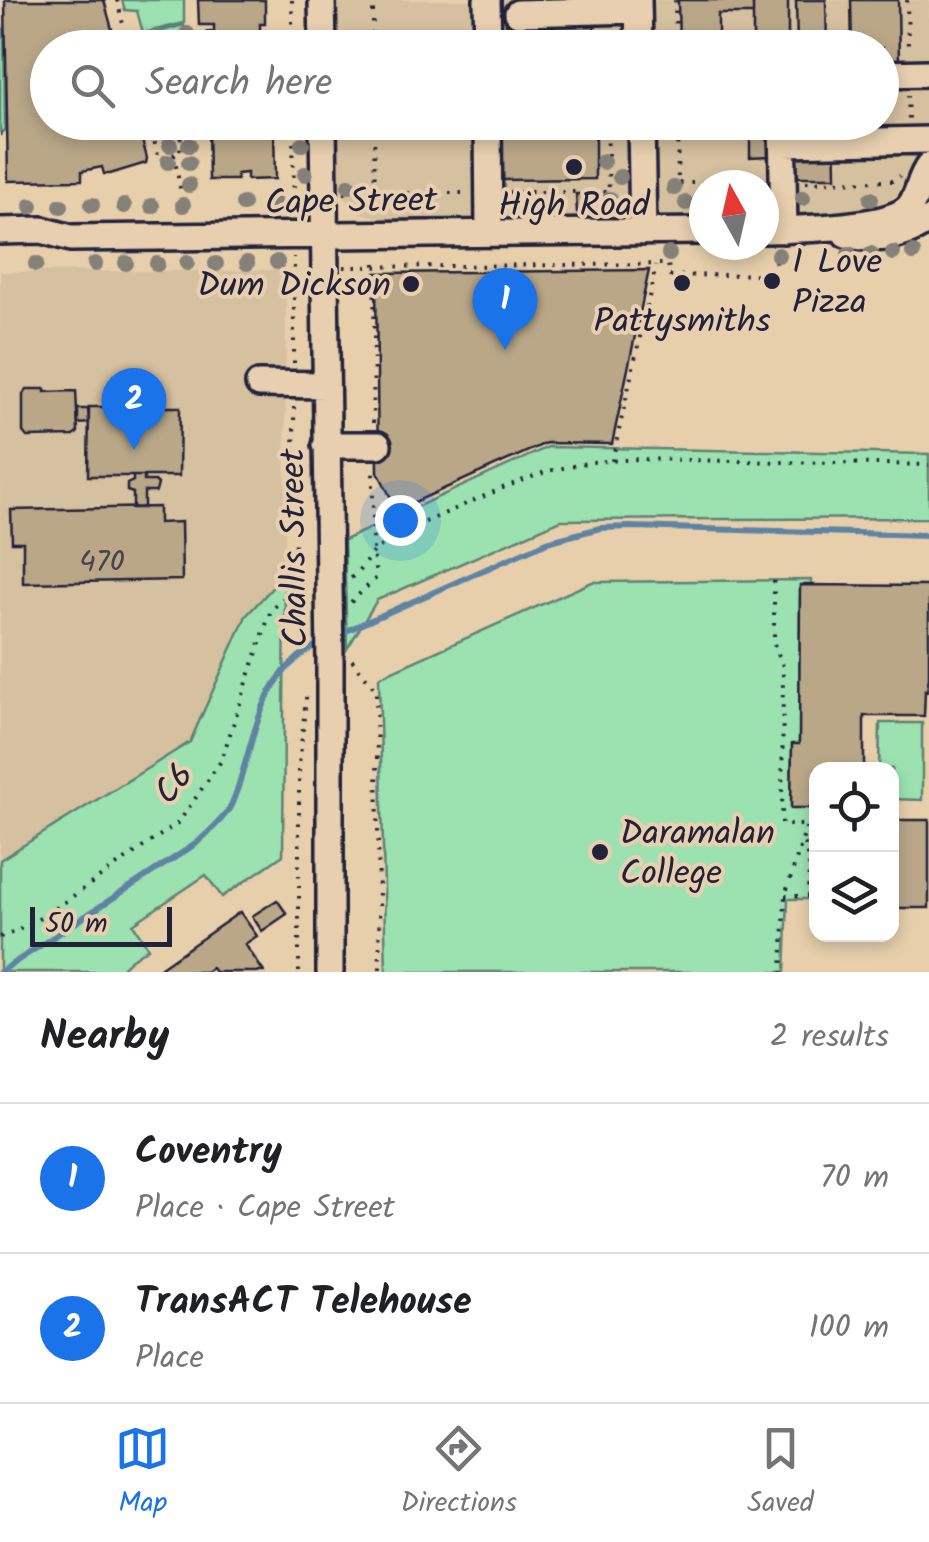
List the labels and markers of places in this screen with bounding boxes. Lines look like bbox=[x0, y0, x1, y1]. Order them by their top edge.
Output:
marker: High Road bbox=[563, 156, 585, 178]
place label: High Road bbox=[498, 179, 651, 235]
place label: I Love Pizza bbox=[792, 236, 883, 332]
place label: Dum Dickson bbox=[197, 259, 391, 315]
pin: 1 bbox=[472, 268, 538, 350]
marker: I Love Pizza bbox=[761, 270, 783, 292]
marker: Pattysmiths bbox=[671, 272, 693, 294]
marker: Dum Dickson bbox=[400, 273, 422, 295]
place label: Pattysmiths bbox=[593, 295, 771, 351]
pin: 2 bbox=[102, 368, 166, 450]
place label: Daramalan College bbox=[620, 807, 775, 903]
marker: Daramalan College bbox=[589, 841, 611, 863]

